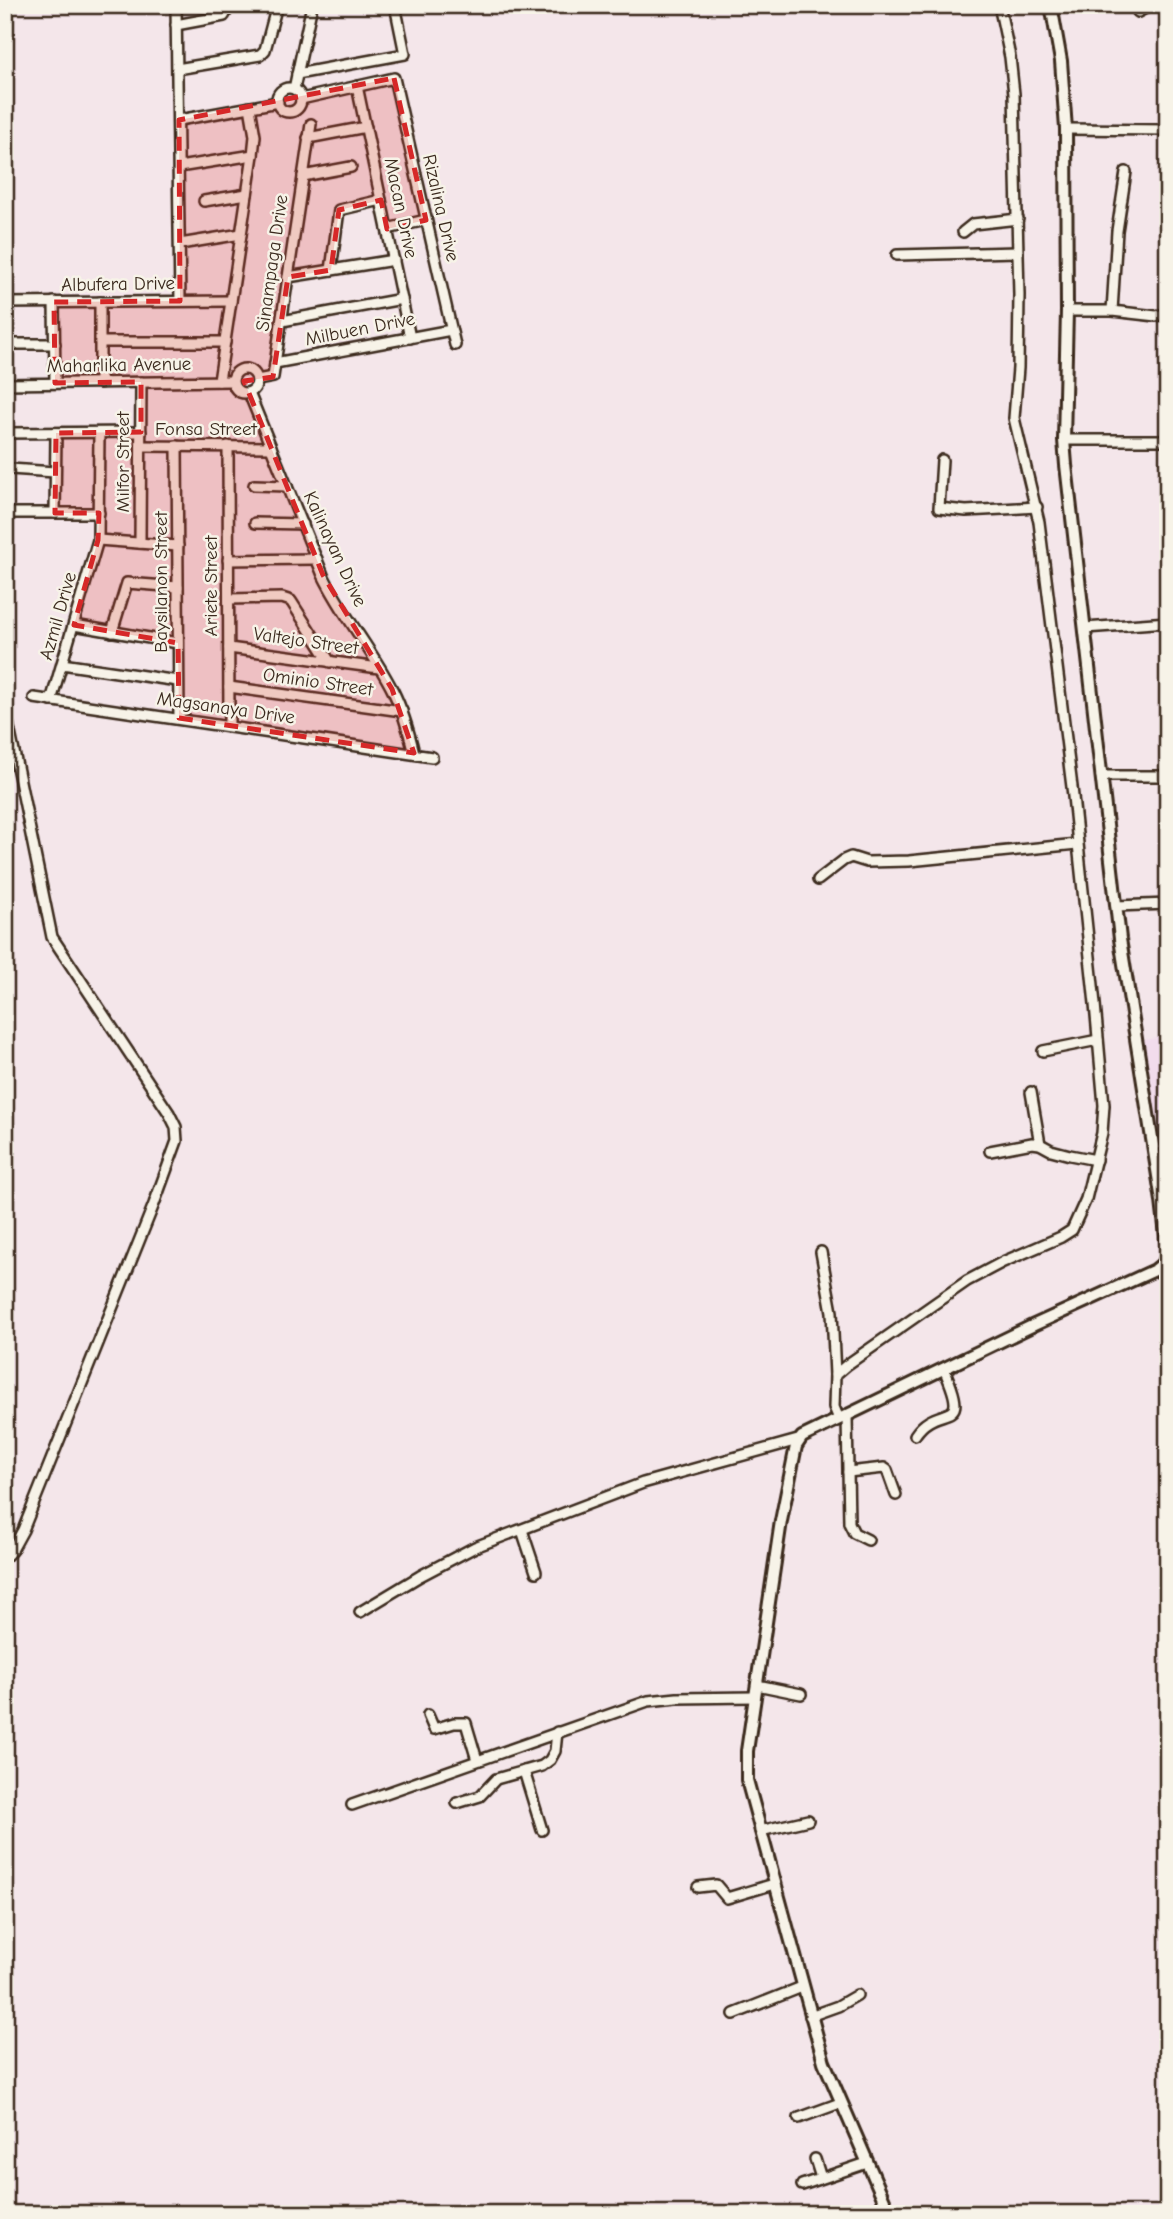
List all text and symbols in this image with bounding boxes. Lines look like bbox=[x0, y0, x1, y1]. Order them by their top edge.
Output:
street label: Rizalina Drive bbox=[418, 152, 464, 264]
street label: Macan Drive bbox=[380, 156, 422, 260]
street label: Sinampaga Drive bbox=[252, 193, 292, 333]
street label: Albufera Drive bbox=[61, 272, 175, 296]
street label: Milbuen Drive bbox=[303, 308, 417, 350]
street label: Maharlika Avenue bbox=[47, 353, 191, 377]
street label: Milfor Street bbox=[112, 411, 134, 512]
street label: Fonsa Street bbox=[155, 418, 258, 440]
street label: Kalinayan Drive bbox=[299, 488, 371, 610]
street label: Baysilanon Street bbox=[150, 511, 172, 653]
street label: Ariete Street bbox=[200, 535, 222, 636]
street label: Azmil Drive bbox=[35, 569, 81, 663]
street label: Valtejo Street bbox=[252, 623, 361, 659]
street label: Ominio Street bbox=[261, 663, 375, 701]
street label: Magsanaya Drive bbox=[156, 687, 296, 729]

